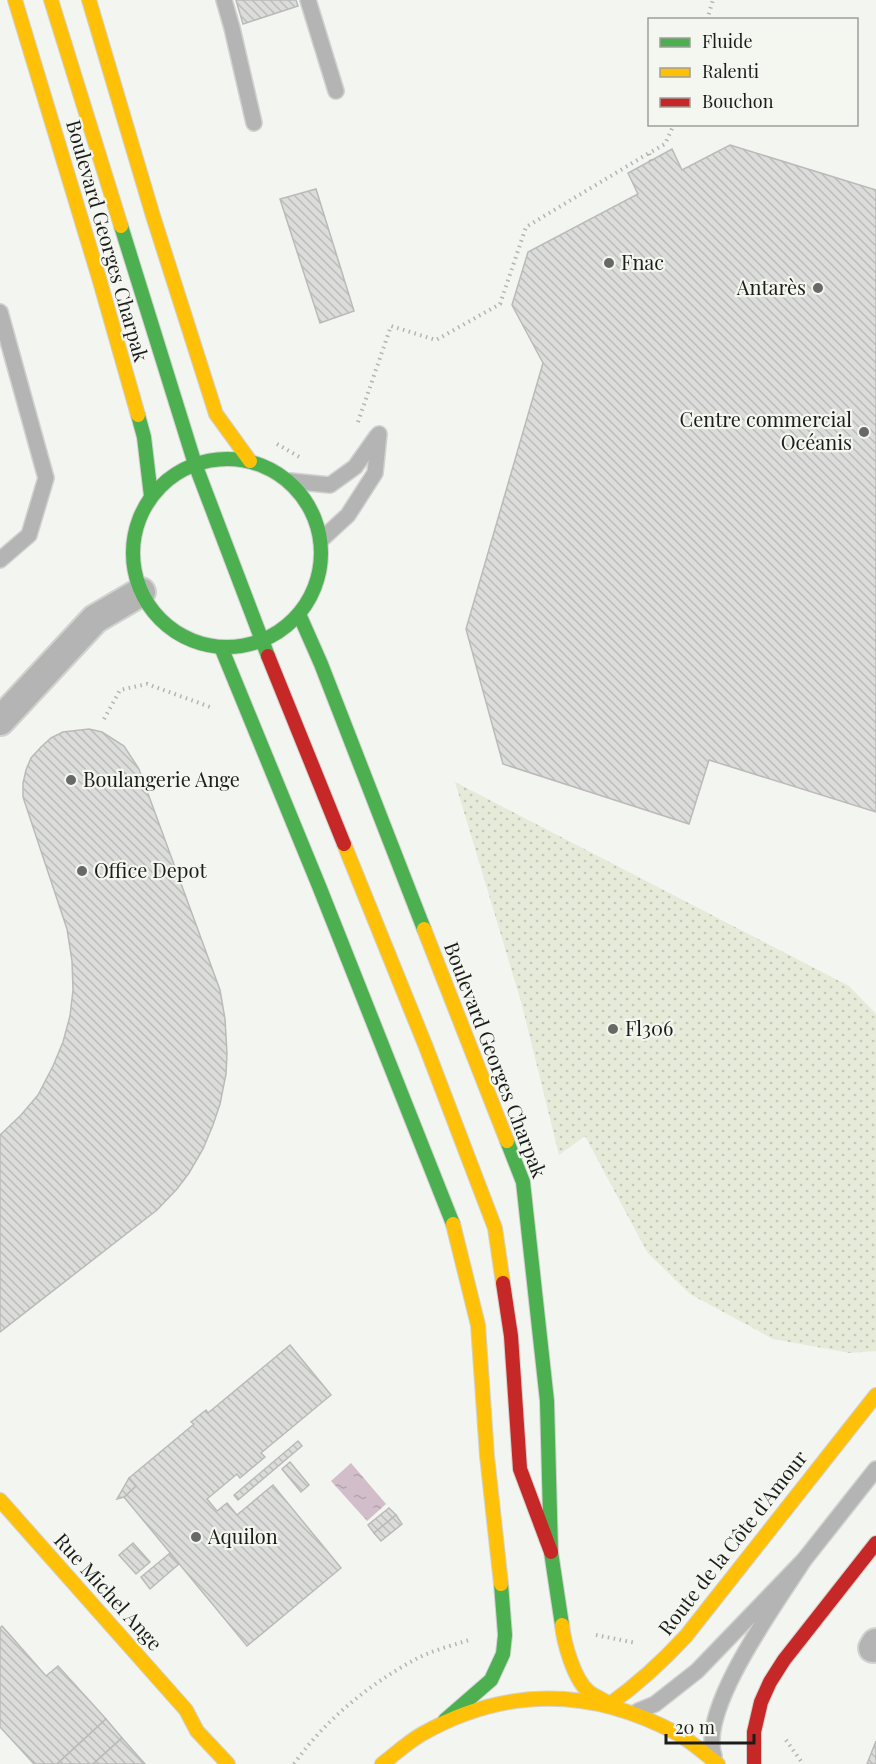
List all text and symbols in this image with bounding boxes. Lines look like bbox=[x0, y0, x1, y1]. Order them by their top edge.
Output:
legend bbox=[648, 18, 858, 126]
text: Fluide bbox=[702, 29, 753, 53]
text: Ralenti bbox=[702, 59, 759, 83]
text: Bouchon bbox=[702, 89, 774, 113]
street label: Boulevard Georges Charpak bbox=[61, 116, 156, 365]
place label: Fnac bbox=[621, 248, 664, 275]
marker: Fnac bbox=[602, 256, 616, 270]
place label: Antarès bbox=[736, 273, 806, 300]
marker: Antarès bbox=[811, 281, 825, 295]
place label: Centre commercial Océanis bbox=[679, 405, 852, 455]
marker: Centre commercial Océanis bbox=[857, 425, 871, 439]
place label: Boulangerie Ange bbox=[83, 765, 240, 792]
marker: Boulangerie Ange bbox=[64, 773, 78, 787]
place label: Office Depot bbox=[94, 856, 207, 883]
marker: Office Depot bbox=[75, 864, 89, 878]
street label: Boulevard Georges Charpak bbox=[439, 938, 554, 1181]
place label: Fl306 bbox=[625, 1014, 673, 1041]
marker: Fl306 bbox=[606, 1022, 620, 1036]
street label: Route de la Côte d'Amour bbox=[651, 1444, 813, 1640]
place label: Aquilon bbox=[207, 1522, 278, 1549]
street label: Rue Michel Ange bbox=[49, 1526, 169, 1656]
marker: Aquilon bbox=[189, 1530, 203, 1544]
scale bar bbox=[666, 1707, 754, 1745]
text: 20 m bbox=[675, 1715, 715, 1739]

